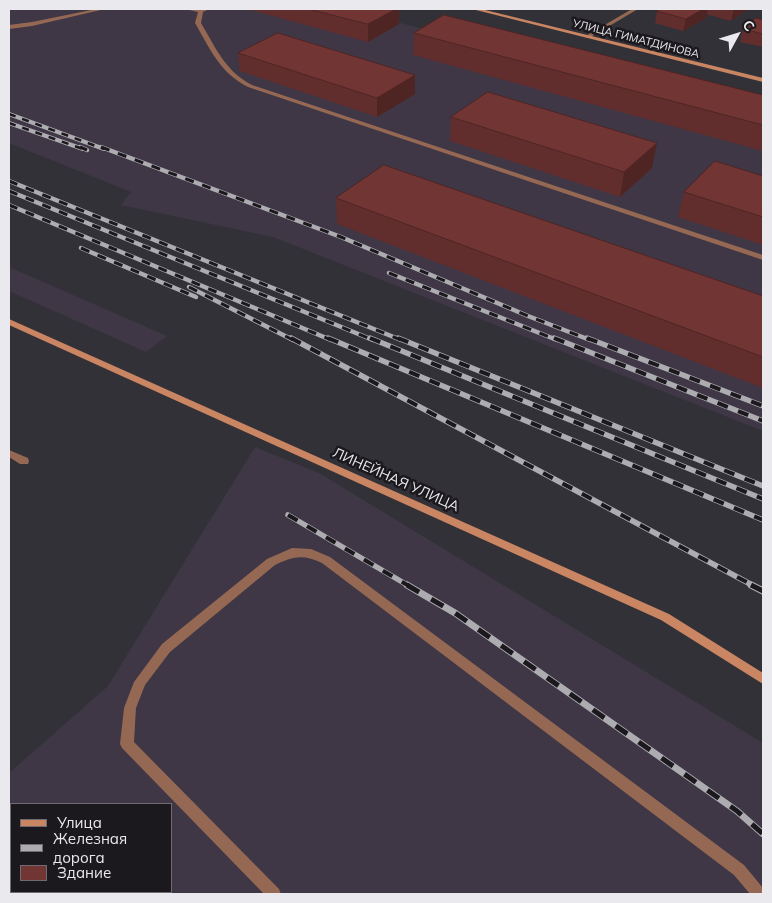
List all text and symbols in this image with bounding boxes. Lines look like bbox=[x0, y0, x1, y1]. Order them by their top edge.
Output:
north arrow bbox=[712, 10, 762, 60]
text: С bbox=[739, 16, 759, 35]
street label: УЛИЦА ГИМАТДИНОВА bbox=[571, 17, 701, 61]
street label: ЛИНЕЙНАЯ УЛИЦА bbox=[330, 445, 462, 515]
legend bbox=[10, 803, 172, 893]
text: Улица bbox=[57, 813, 102, 832]
text: Железная дорога bbox=[53, 829, 127, 867]
text: Здание bbox=[57, 863, 111, 882]

